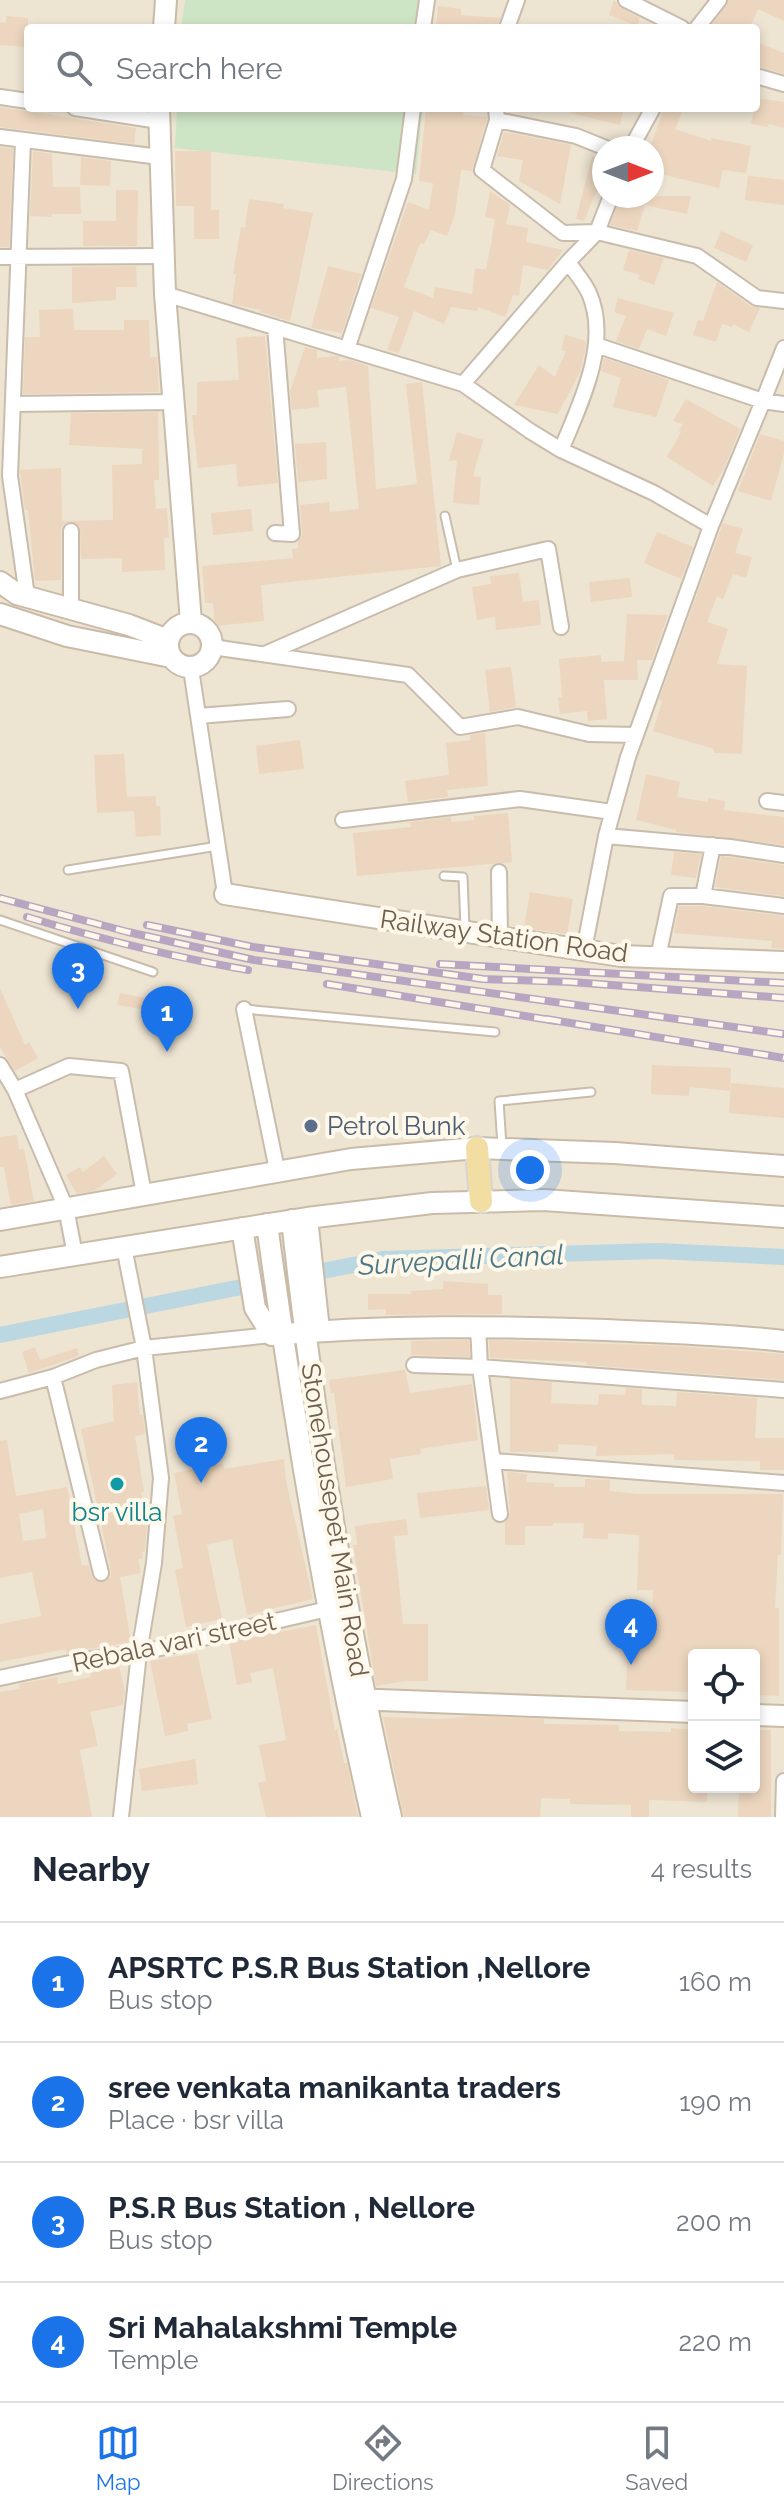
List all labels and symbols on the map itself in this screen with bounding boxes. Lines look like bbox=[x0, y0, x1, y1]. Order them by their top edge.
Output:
north arrow bbox=[592, 136, 664, 208]
street label: Railway Station Road bbox=[378, 904, 630, 968]
pin: 3 bbox=[52, 943, 104, 1009]
pin: 1 bbox=[141, 986, 193, 1052]
place label: Petrol Bunk bbox=[327, 1111, 466, 1141]
marker: Petrol Bunk bbox=[302, 1117, 320, 1135]
your location bbox=[510, 1150, 550, 1190]
water label: Survepalli Canal bbox=[356, 1238, 565, 1282]
street label: Stonehousepet Main Road bbox=[295, 1361, 375, 1679]
pin: 2 bbox=[175, 1417, 227, 1483]
marker: bsr villa bbox=[108, 1475, 126, 1493]
place label: bsr villa bbox=[72, 1497, 162, 1527]
pin: 4 bbox=[605, 1599, 657, 1665]
street label: Rebala vari street bbox=[69, 1606, 279, 1678]

